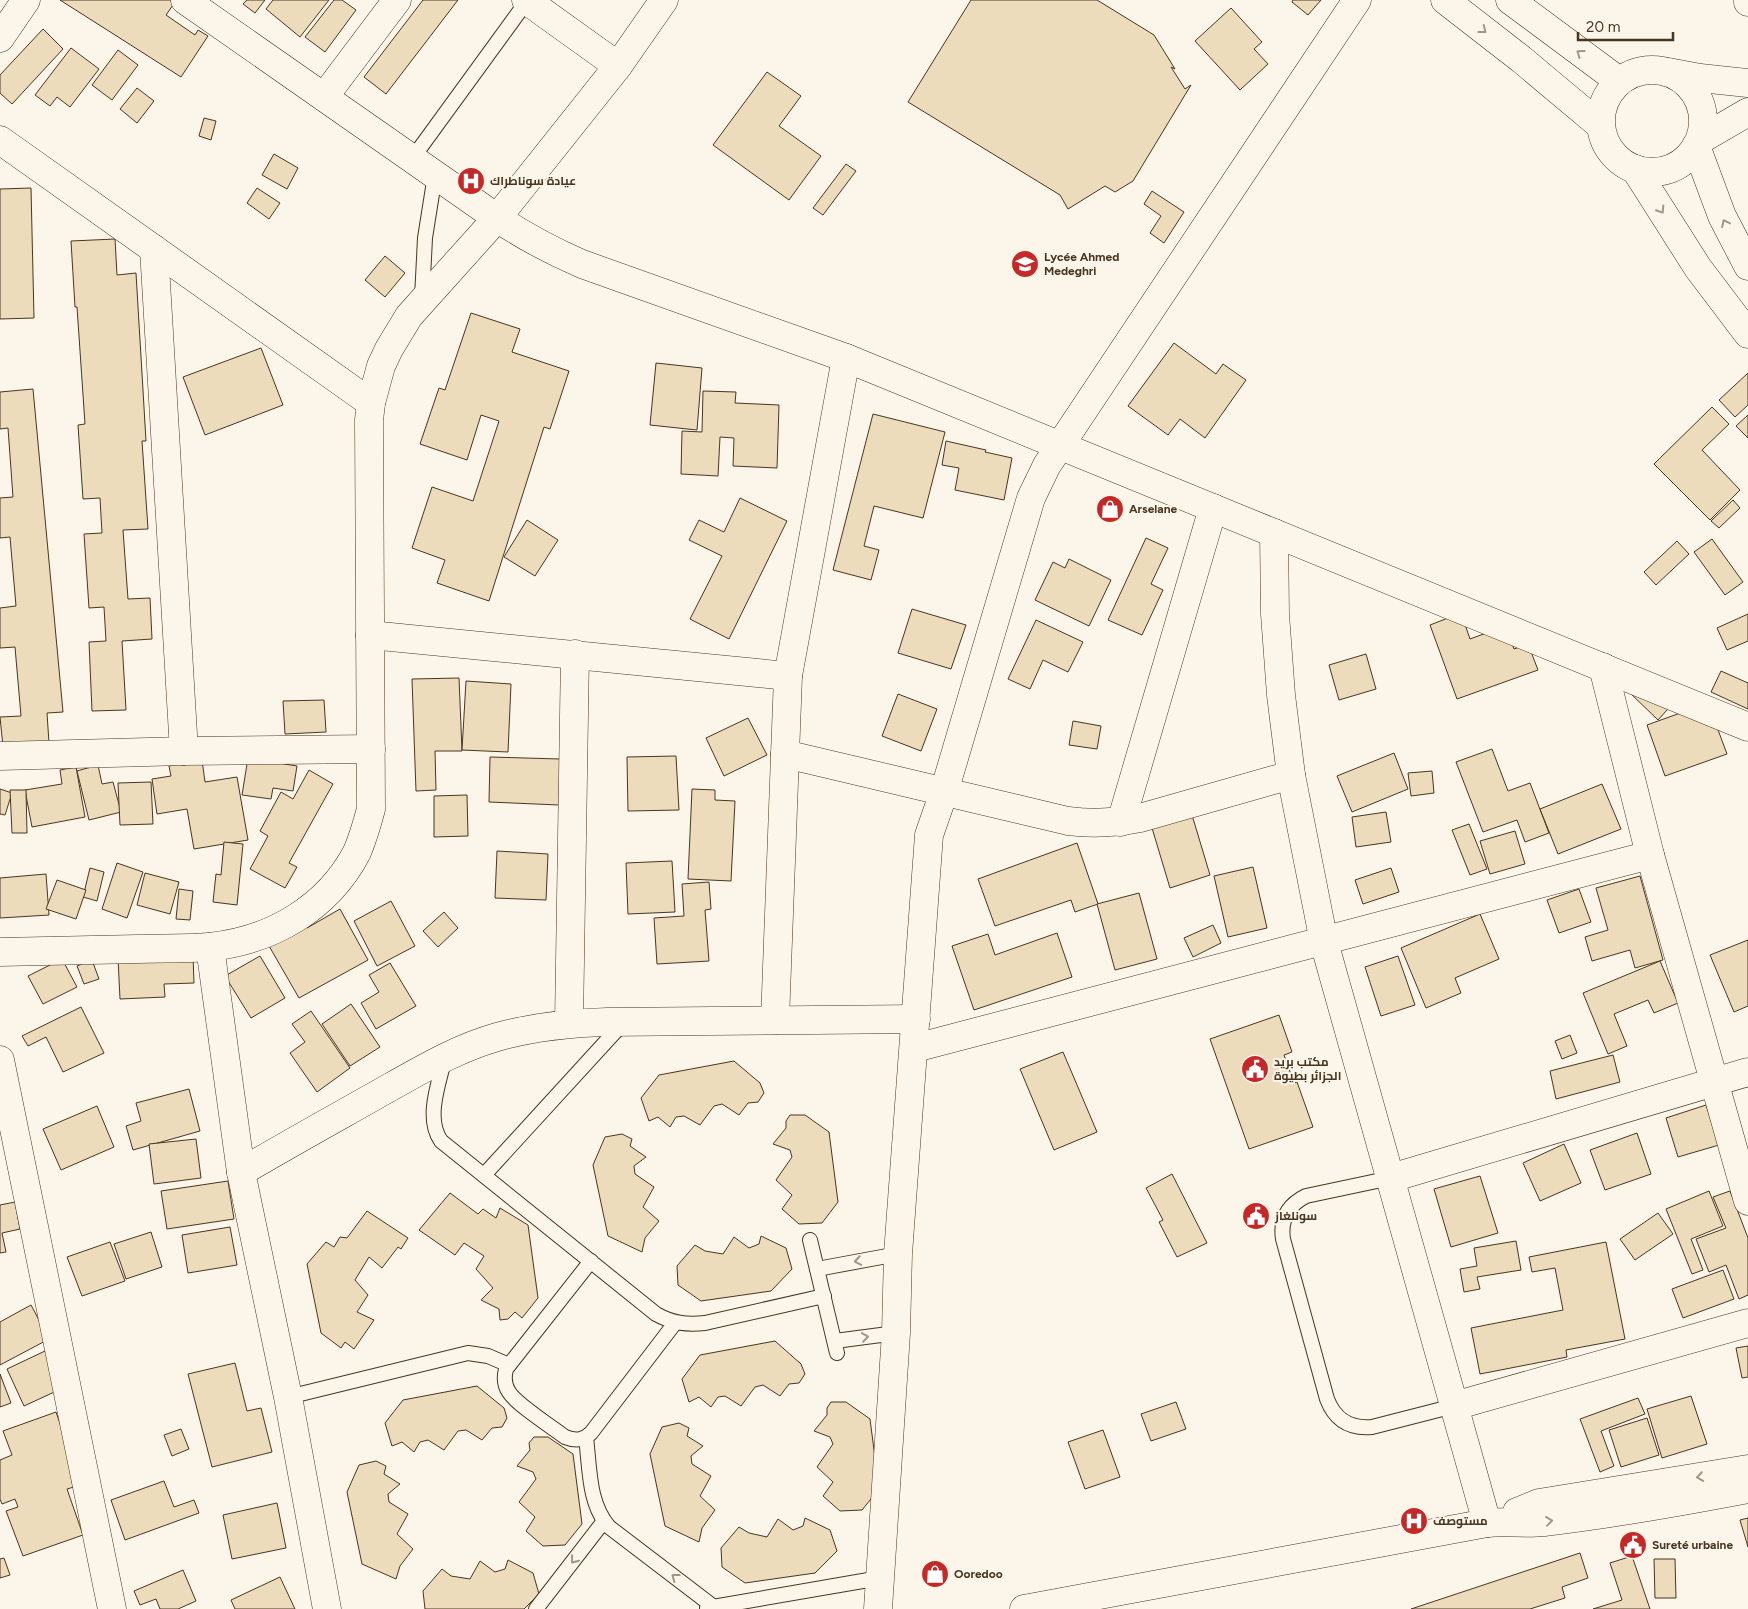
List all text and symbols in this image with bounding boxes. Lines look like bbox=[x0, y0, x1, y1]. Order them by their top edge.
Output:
scale bar bbox=[1578, 10, 1673, 42]
text: 20 m bbox=[1586, 18, 1620, 36]
one-way arrow bbox=[1477, 24, 1487, 33]
one-way arrow bbox=[1576, 50, 1586, 59]
hospital icon: عيادة سوناطراك bbox=[456, 166, 486, 196]
place label: عيادة سوناطراك bbox=[490, 174, 576, 189]
one-way arrow bbox=[1655, 205, 1665, 214]
one-way arrow bbox=[1721, 219, 1731, 228]
school or university icon: Lycée Ahmed Medeghri bbox=[1010, 249, 1040, 279]
place label: Lycée Ahmed Medeghri bbox=[1044, 250, 1119, 278]
shop icon: Arselane bbox=[1095, 494, 1125, 524]
place label: Arselane bbox=[1129, 502, 1178, 516]
public building icon: مكتب بريد الجزائر بطيوة bbox=[1240, 1054, 1270, 1084]
place label: مكتب بريد الجزائر بطيوة bbox=[1274, 1055, 1341, 1084]
public building icon: سونلغاز bbox=[1241, 1201, 1271, 1231]
place label: سونلغاز bbox=[1274, 1209, 1317, 1224]
one-way arrow bbox=[853, 1256, 862, 1266]
one-way arrow bbox=[862, 1332, 870, 1343]
one-way arrow bbox=[1696, 1471, 1704, 1481]
hospital icon: مستوصف bbox=[1399, 1506, 1429, 1536]
place label: مستوصف bbox=[1433, 1514, 1488, 1529]
one-way arrow bbox=[1545, 1516, 1553, 1527]
public building icon: Sureté urbaine bbox=[1618, 1530, 1648, 1560]
place label: Sureté urbaine bbox=[1652, 1538, 1733, 1552]
one-way arrow bbox=[571, 1554, 580, 1564]
shop icon: Ooredoo bbox=[920, 1559, 950, 1589]
place label: Ooredoo bbox=[954, 1567, 1003, 1581]
one-way arrow bbox=[672, 1575, 681, 1583]

